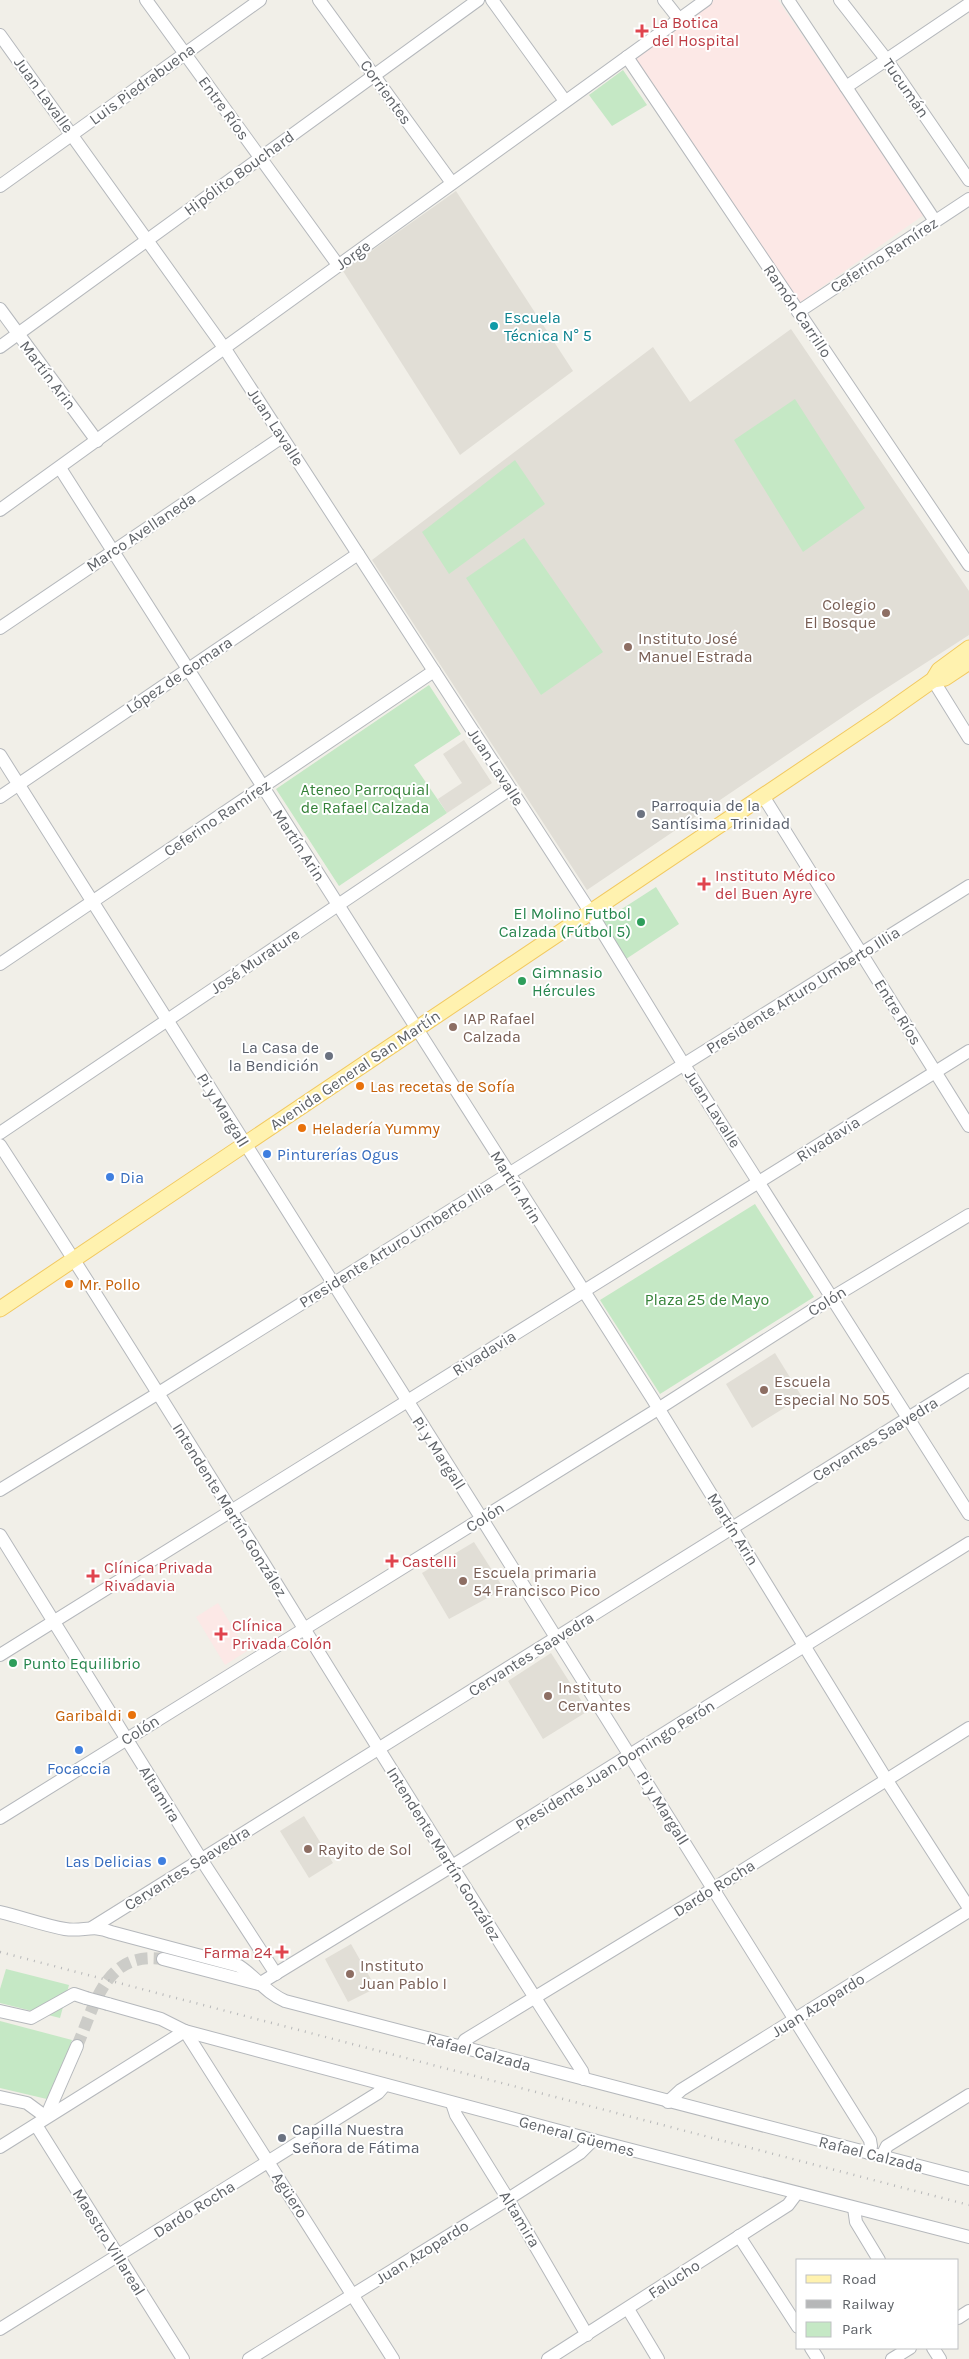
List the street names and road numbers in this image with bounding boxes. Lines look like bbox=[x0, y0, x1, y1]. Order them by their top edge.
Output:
street label: Luis Piedrabuena bbox=[85, 39, 199, 129]
street label: Juan Lavalle bbox=[10, 54, 78, 136]
street label: Tucumán bbox=[879, 55, 933, 121]
street label: Corrientes bbox=[356, 56, 416, 128]
street label: Entre Ríos bbox=[195, 72, 253, 144]
street label: Hipólito Bouchard bbox=[180, 127, 298, 219]
street label: Ceferino Ramírez bbox=[827, 213, 941, 297]
street label: Jorge bbox=[332, 236, 374, 274]
street label: Ramón Carrillo bbox=[760, 261, 836, 361]
street label: Martín Arin bbox=[16, 337, 80, 413]
street label: Juan Lavalle bbox=[244, 385, 308, 469]
street label: Marco Avellaneda bbox=[83, 488, 199, 576]
street label: López de Gomara bbox=[122, 632, 236, 718]
street label: Juan Lavalle bbox=[464, 725, 528, 809]
street label: Ceferino Ramírez bbox=[160, 775, 274, 861]
street label: Martín Arin bbox=[269, 806, 329, 884]
street label: Presidente Arturo Umberto Illia bbox=[703, 922, 903, 1058]
street label: José Murature bbox=[207, 924, 303, 998]
street label: Entre Ríos bbox=[870, 976, 926, 1048]
street label: Avenida General San Martín bbox=[266, 1006, 444, 1134]
street label: Juan Lavalle bbox=[681, 1067, 745, 1151]
street label: Pi y Margall bbox=[193, 1070, 253, 1150]
street label: Rivadavia bbox=[793, 1112, 863, 1166]
street label: Martín Arin bbox=[486, 1147, 546, 1227]
street label: Presidente Arturo Umberto Illia bbox=[296, 1176, 496, 1312]
street label: Colón bbox=[804, 1282, 850, 1320]
street label: Rivadavia bbox=[449, 1326, 519, 1380]
street label: Cervantes Saavedra bbox=[809, 1393, 941, 1485]
street label: Pi y Margall bbox=[408, 1413, 470, 1493]
street label: Intendente Martín González bbox=[169, 1420, 291, 1600]
street label: Martín Arin bbox=[703, 1489, 763, 1569]
street label: Colón bbox=[462, 1498, 508, 1536]
street label: Cervantes Saavedra bbox=[465, 1608, 597, 1700]
street label: Presidente Juan Domingo Perón bbox=[512, 1696, 718, 1834]
street label: Colón bbox=[117, 1711, 163, 1749]
street label: Altamira bbox=[135, 1762, 185, 1826]
street label: Intendente Martín González bbox=[383, 1764, 505, 1944]
street label: Pi y Margall bbox=[633, 1768, 693, 1848]
street label: Cervantes Saavedra bbox=[121, 1822, 253, 1914]
street label: Dardo Rocha bbox=[670, 1855, 758, 1921]
street label: Juan Azopardo bbox=[768, 1969, 868, 2041]
street label: Rafael Calzada bbox=[425, 2029, 533, 2075]
street label: General Güemes bbox=[517, 2111, 637, 2161]
street label: Rafael Calzada bbox=[817, 2132, 925, 2176]
street label: Agüero bbox=[268, 2169, 312, 2221]
street label: Dardo Rocha bbox=[150, 2176, 238, 2242]
street label: Maestro Villareal bbox=[69, 2185, 149, 2299]
street label: Altamira bbox=[496, 2187, 544, 2251]
street label: Juan Azopardo bbox=[372, 2216, 472, 2288]
street label: Falucho bbox=[645, 2255, 703, 2303]

